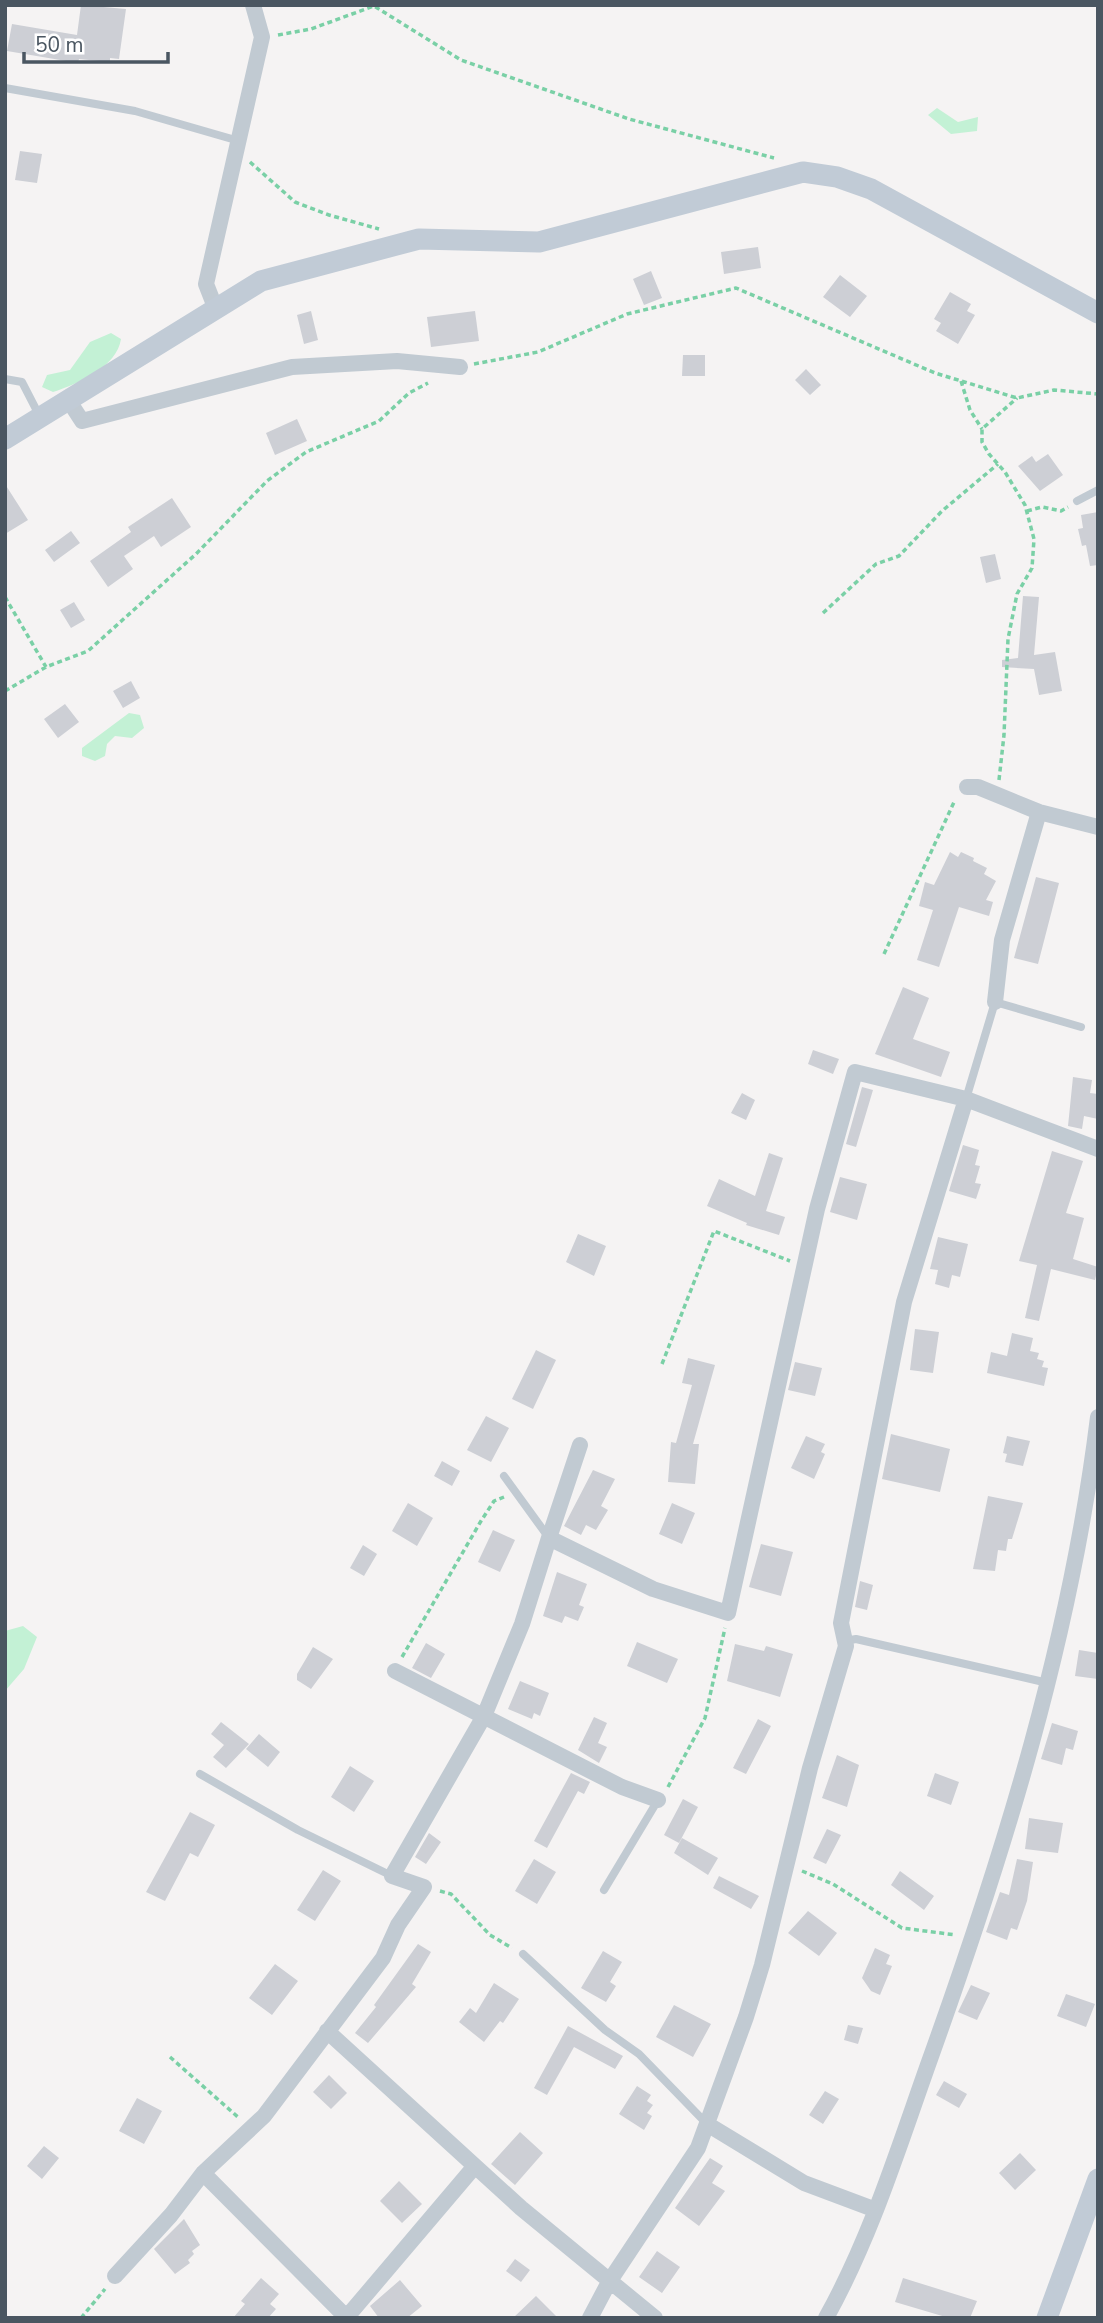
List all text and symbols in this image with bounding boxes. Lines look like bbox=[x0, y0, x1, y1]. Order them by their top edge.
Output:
scale bar bbox=[24, 21, 168, 65]
text: 50 m bbox=[35, 31, 84, 59]

